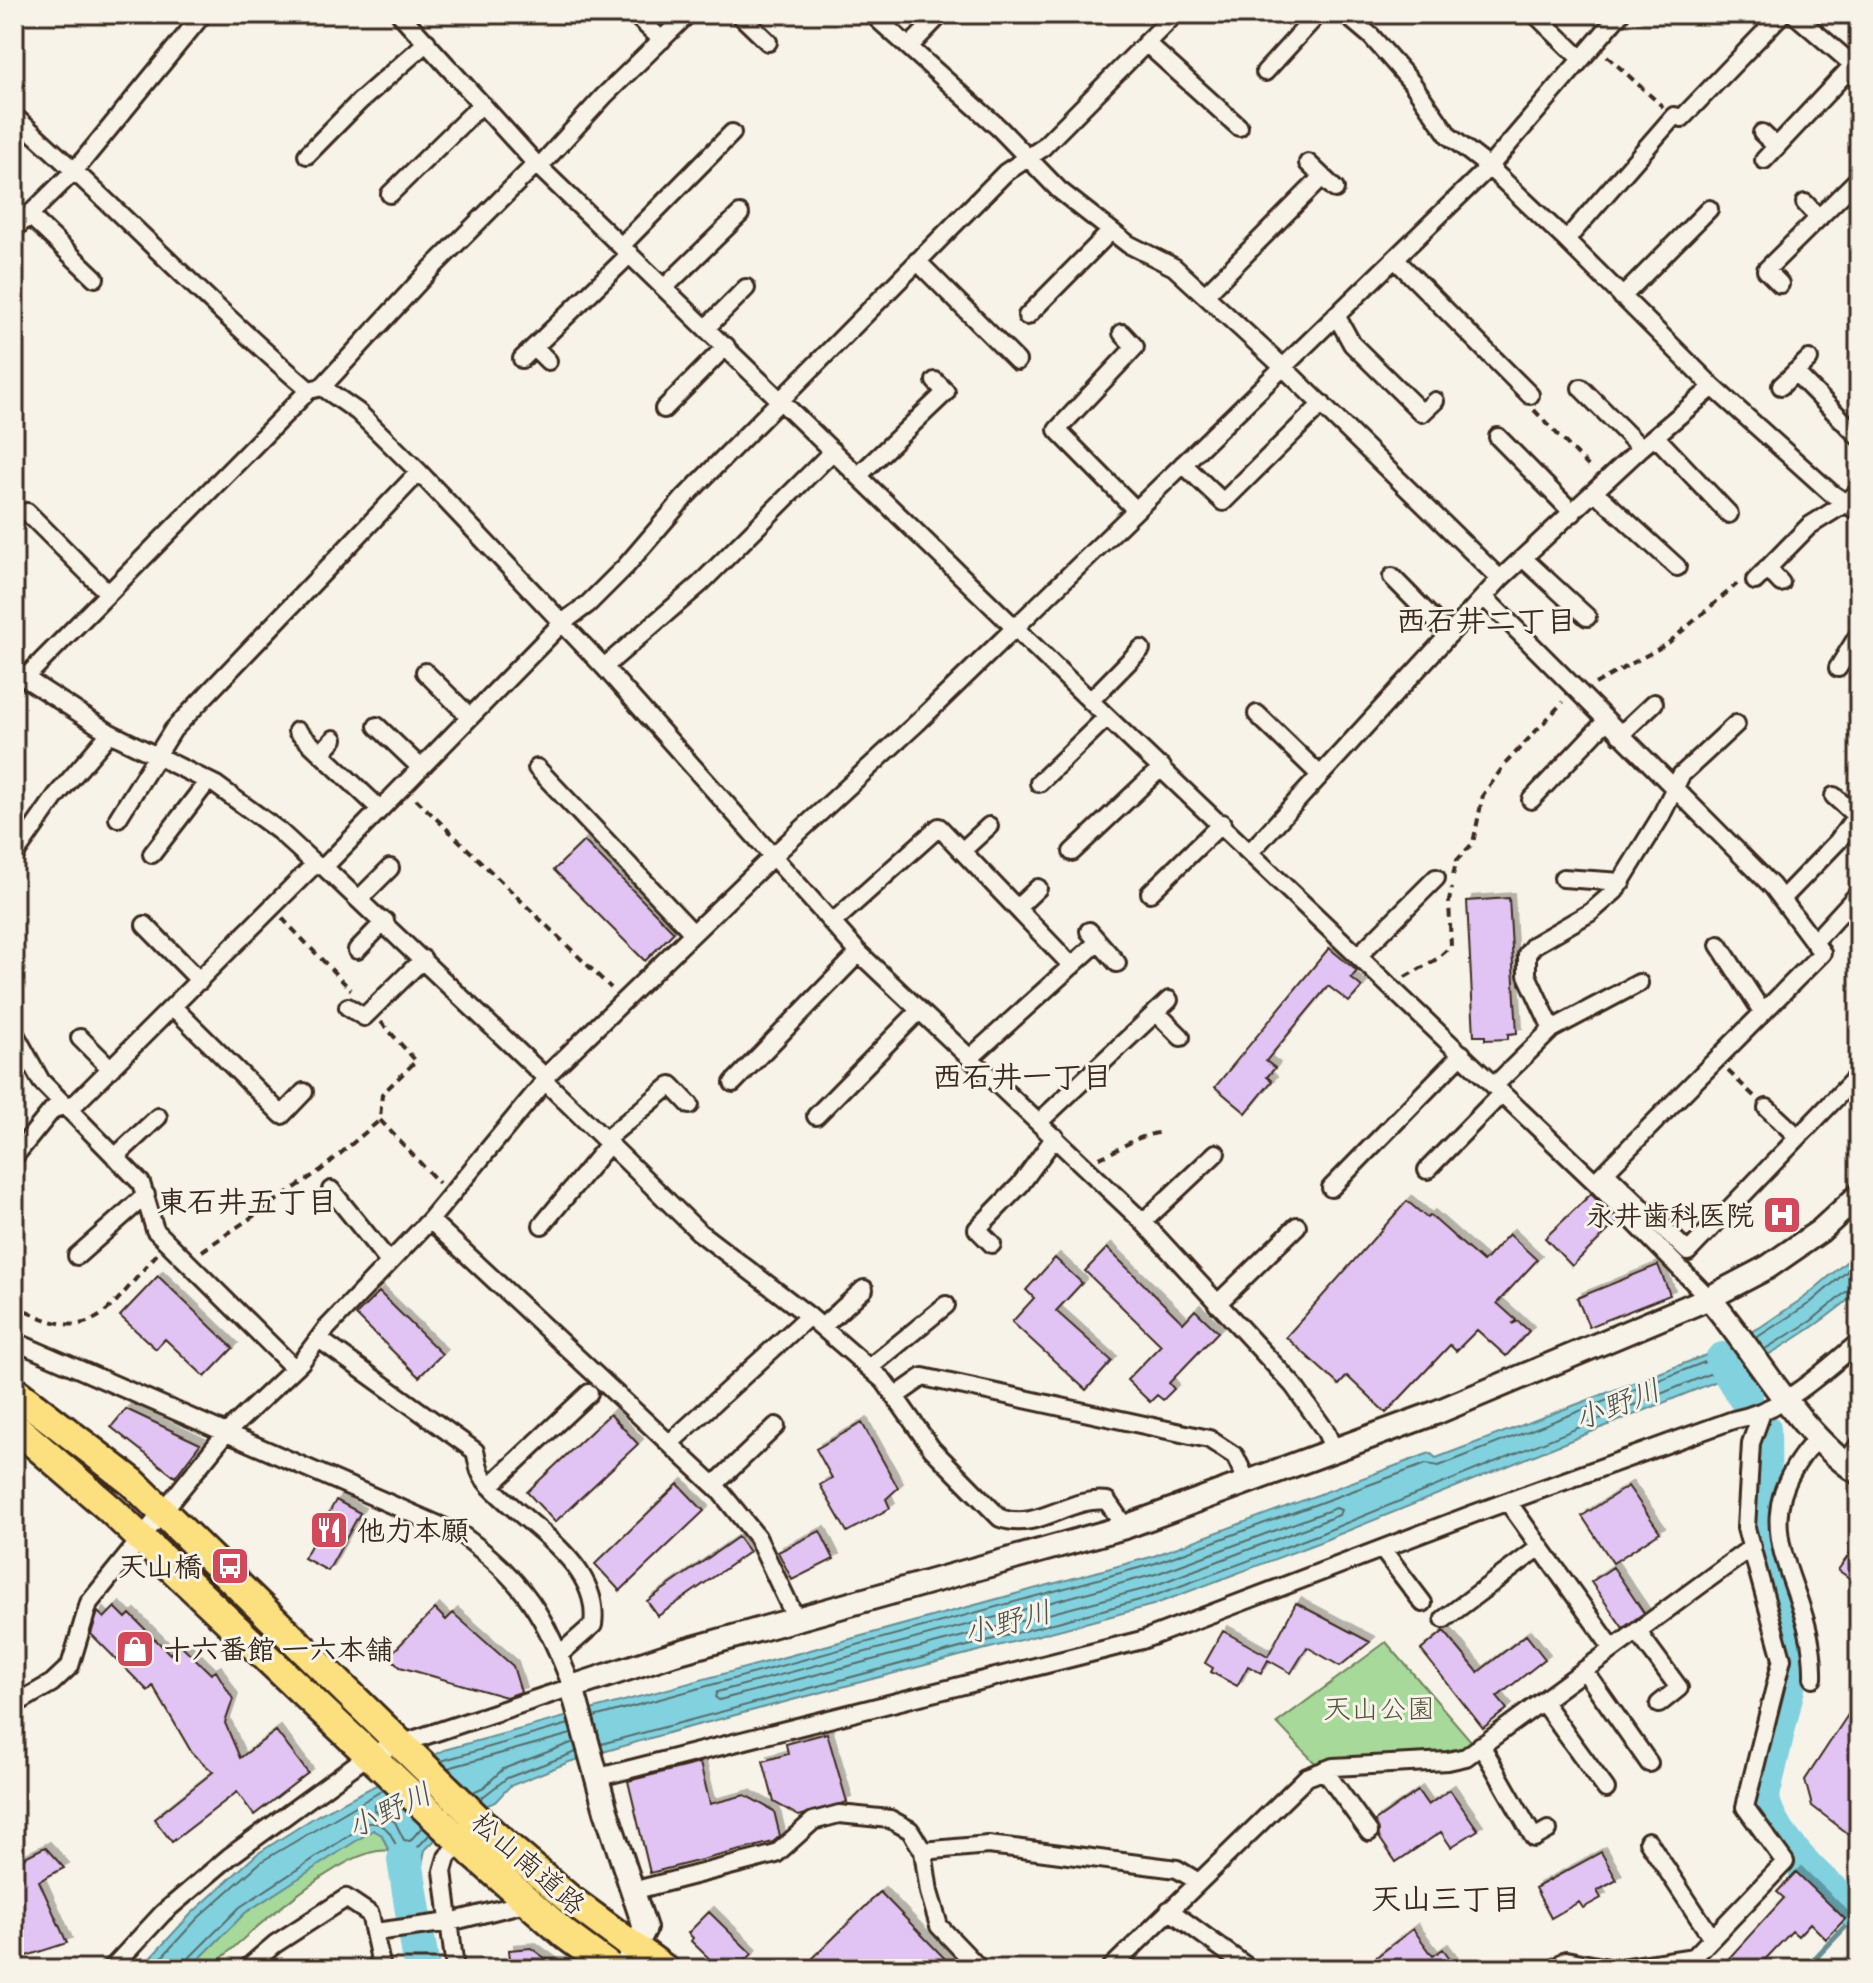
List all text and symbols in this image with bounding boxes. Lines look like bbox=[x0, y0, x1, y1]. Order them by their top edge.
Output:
district label: 西石井二丁目 bbox=[1396, 602, 1576, 639]
district label: 西石井一丁目 bbox=[932, 1058, 1112, 1095]
district label: 東石井五丁目 bbox=[157, 1183, 337, 1220]
hospital icon: 永井歯科医院 bbox=[1761, 1194, 1803, 1236]
place label: 永井歯科医院 bbox=[1586, 1198, 1754, 1232]
water label: 小野川 bbox=[1568, 1371, 1666, 1437]
restaurant icon: 他力本願 bbox=[308, 1509, 350, 1551]
place label: 他力本願 bbox=[357, 1513, 469, 1547]
bus stop icon: 天山橋 bbox=[209, 1545, 251, 1587]
place label: 天山橋 bbox=[118, 1549, 202, 1583]
water label: 小野川 bbox=[959, 1592, 1055, 1652]
shop icon: 十六番館 一六本舗 bbox=[114, 1628, 156, 1670]
place label: 十六番館 一六本舗 bbox=[163, 1632, 393, 1666]
park label: 天山公園 bbox=[1323, 1691, 1435, 1725]
water label: 小野川 bbox=[340, 1774, 438, 1846]
street label: 松山南道路 bbox=[465, 1804, 593, 1922]
district label: 天山三丁目 bbox=[1371, 1880, 1521, 1917]

